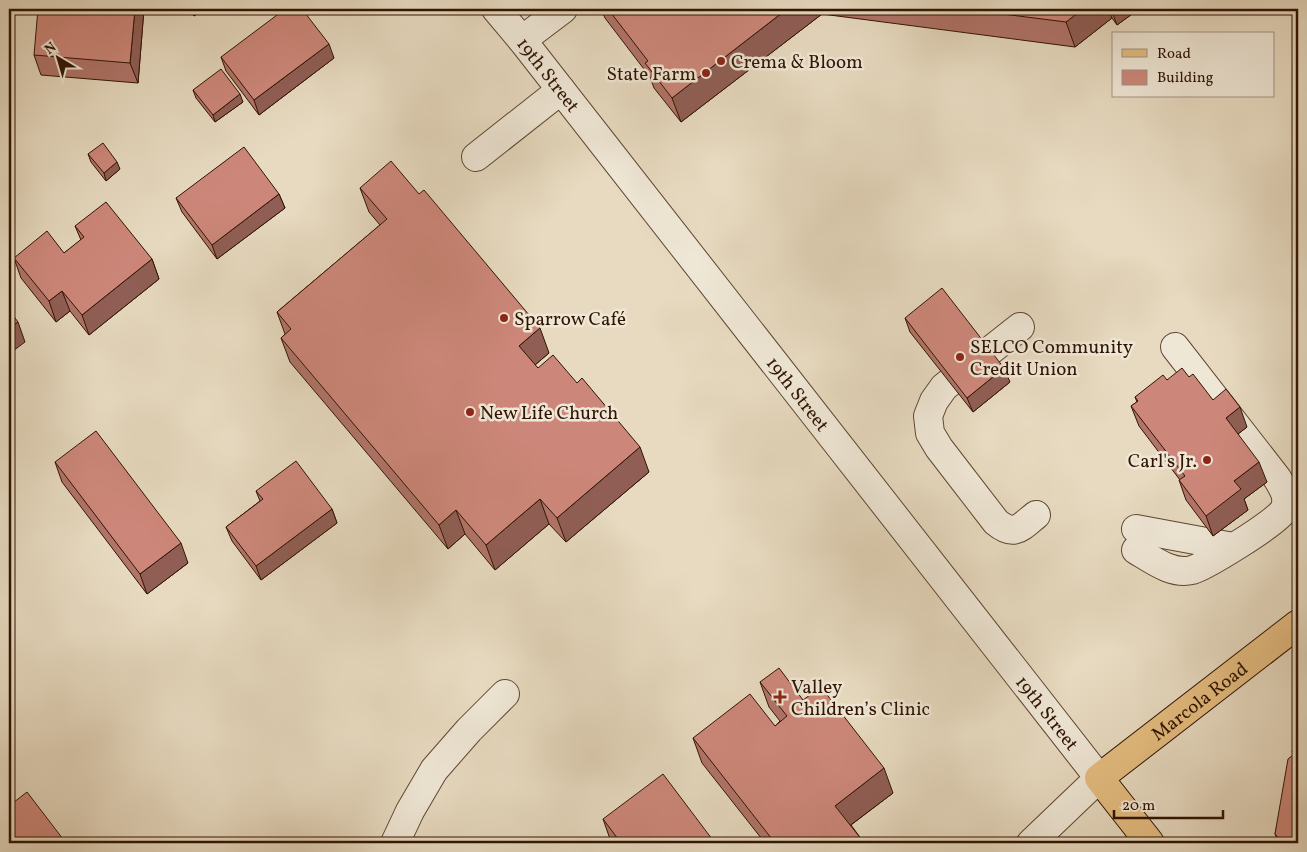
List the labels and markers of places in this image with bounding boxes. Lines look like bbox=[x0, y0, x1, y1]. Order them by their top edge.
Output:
place label: Crema & Bloom bbox=[731, 50, 863, 76]
marker: Crema & Bloom bbox=[715, 55, 727, 67]
place label: State Farm bbox=[606, 62, 696, 88]
marker: State Farm bbox=[700, 67, 712, 79]
place label: Sparrow Café bbox=[514, 307, 626, 333]
marker: Sparrow Café bbox=[498, 312, 510, 324]
place label: SELCO Community Credit Union bbox=[970, 335, 1133, 383]
marker: SELCO Community Credit Union bbox=[954, 351, 966, 363]
place label: New Life Church bbox=[480, 401, 618, 427]
marker: New Life Church bbox=[464, 406, 476, 418]
place label: Carl's Jr. bbox=[1128, 449, 1197, 475]
marker: Carl's Jr. bbox=[1201, 454, 1213, 466]
place label: Valley Children’s Clinic bbox=[791, 675, 930, 723]
marker: Valley Children’s Clinic bbox=[773, 690, 787, 704]

